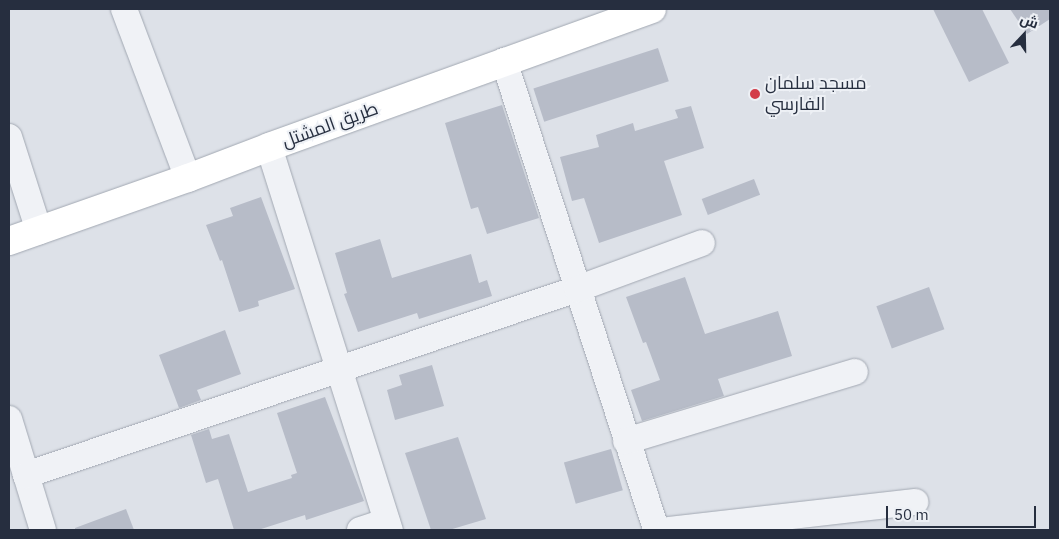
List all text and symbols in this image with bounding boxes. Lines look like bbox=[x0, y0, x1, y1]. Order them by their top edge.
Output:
text: ش bbox=[1018, 9, 1041, 33]
north arrow bbox=[999, 10, 1049, 60]
place label: مسجد سلمان الفارسي bbox=[765, 73, 867, 116]
marker: مسجد سلمان الفارسي bbox=[749, 88, 761, 100]
street label: طريق المشتل bbox=[279, 98, 381, 152]
scale bar bbox=[889, 496, 1039, 528]
text: 50 m bbox=[894, 505, 929, 524]

